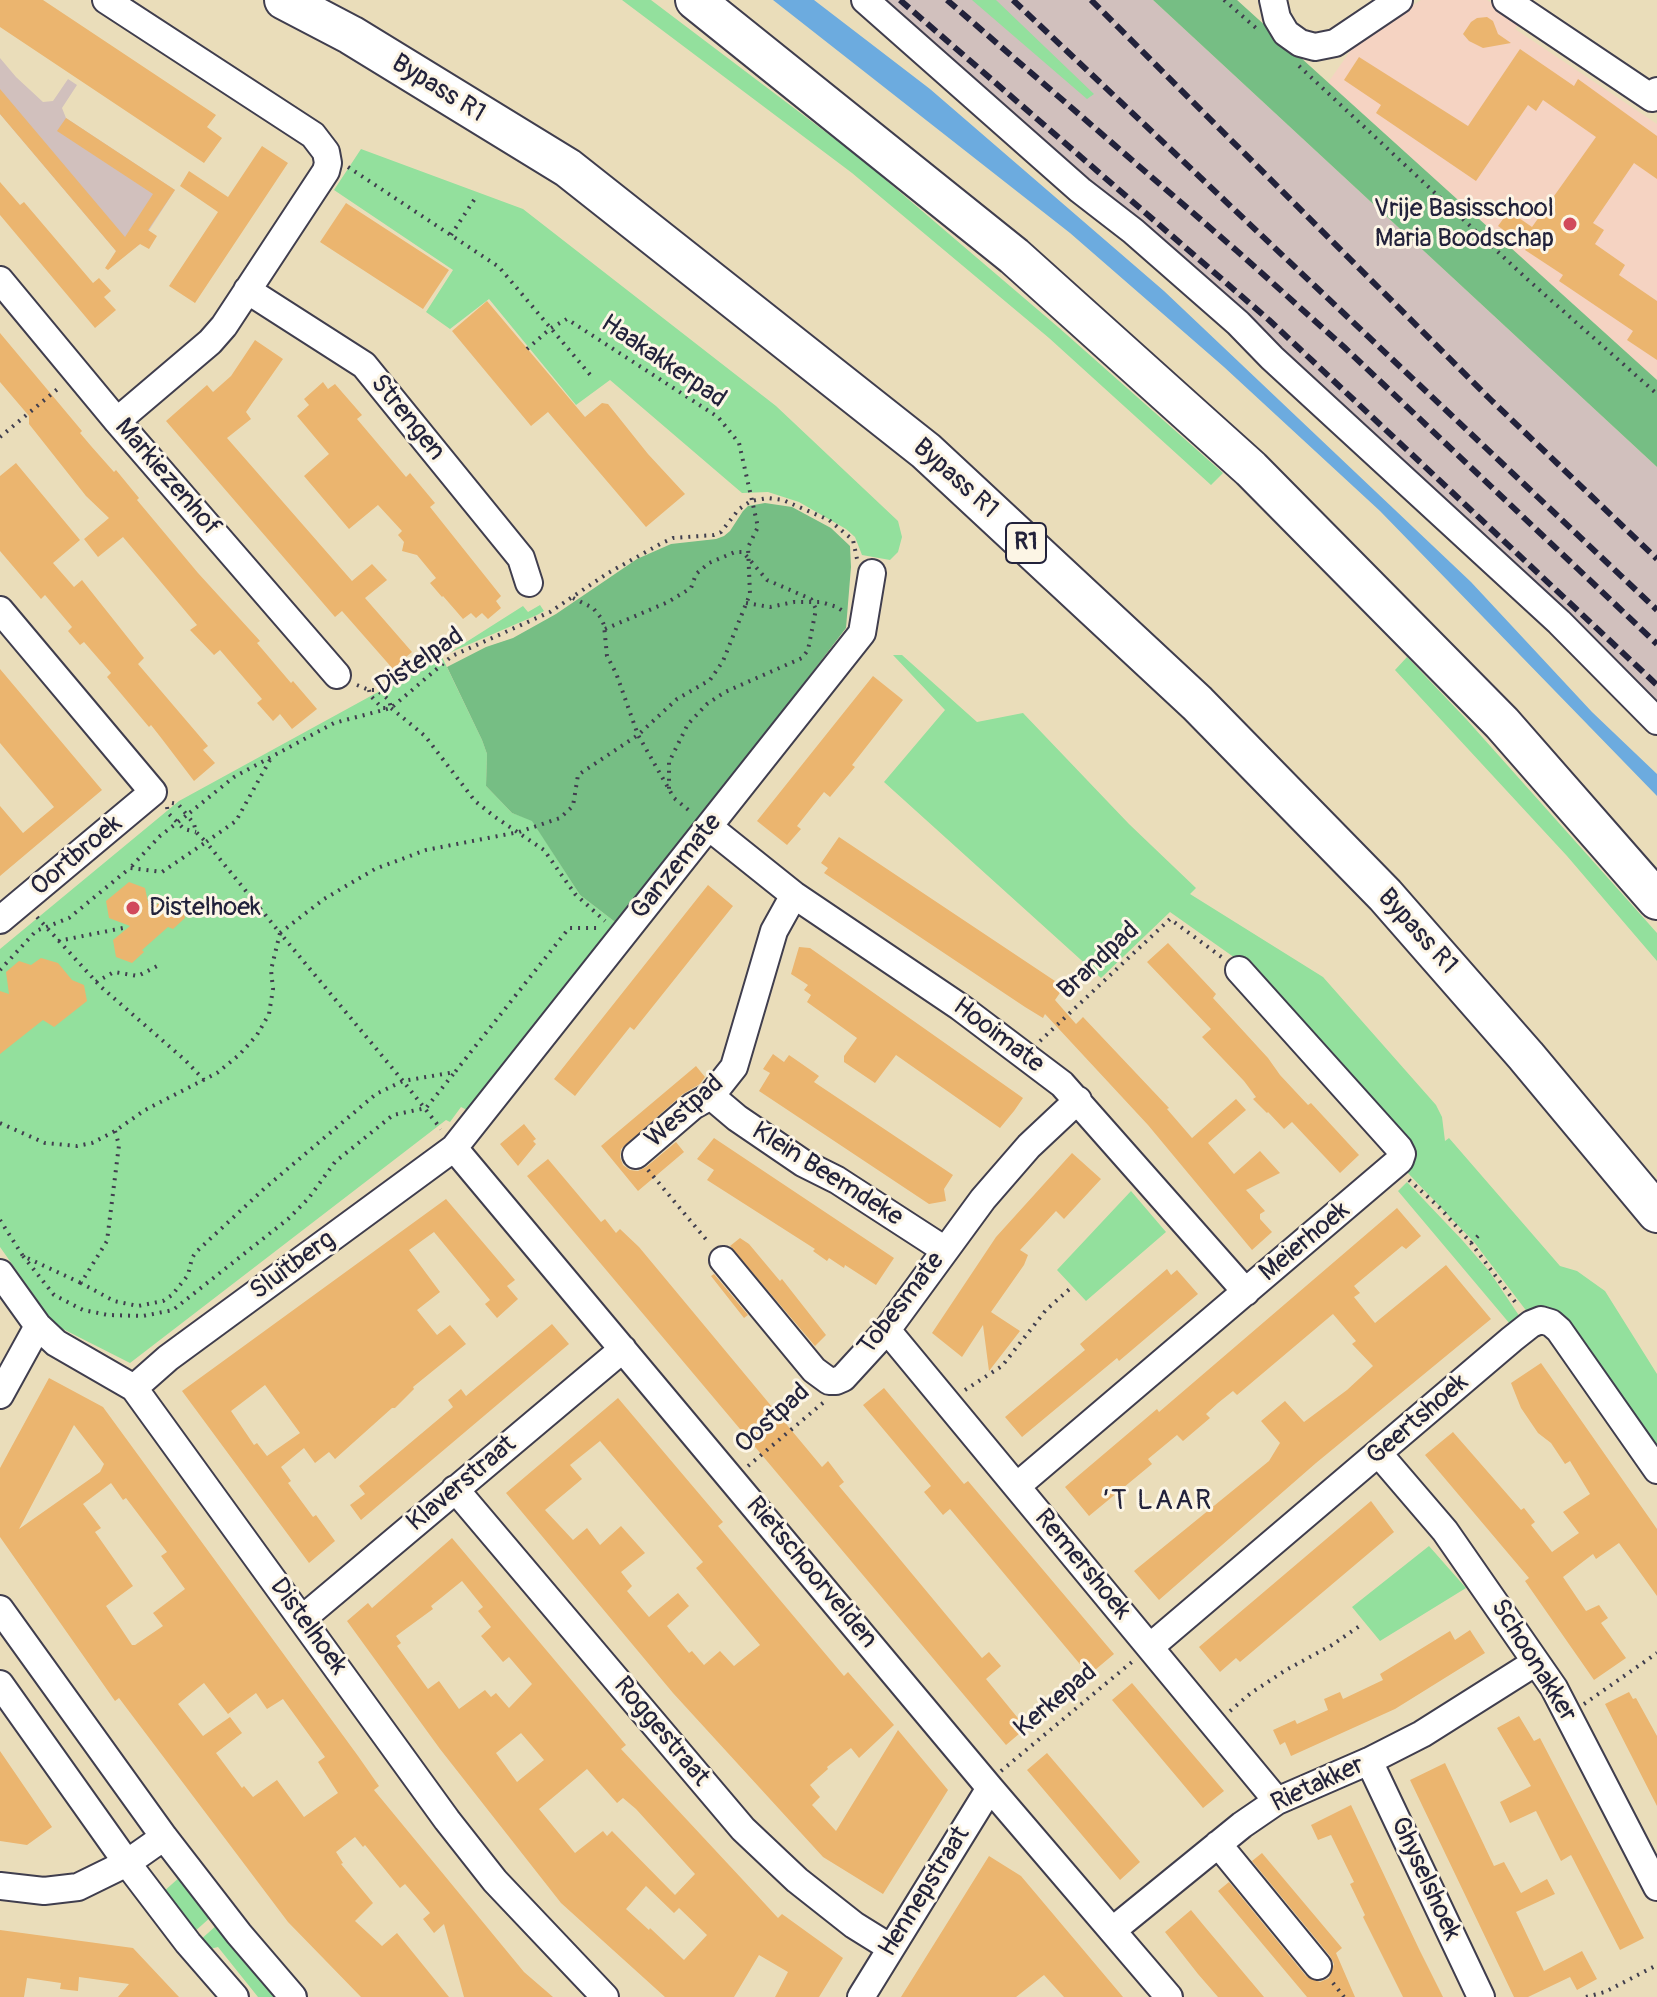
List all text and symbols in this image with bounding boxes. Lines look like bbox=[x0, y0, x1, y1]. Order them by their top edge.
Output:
street label: Bypass R1 bbox=[386, 48, 490, 130]
place label: Vrije Basisschool Maria Boodschap bbox=[1374, 193, 1554, 254]
marker: Vrije Basisschool Maria Boodschap bbox=[1561, 215, 1579, 233]
street label: Haakakkerpad bbox=[594, 309, 732, 415]
street label: Strengen bbox=[363, 369, 451, 467]
street label: Markiezenhof bbox=[107, 413, 227, 543]
street label: Bypass R1 bbox=[906, 433, 1004, 525]
road number: R1 bbox=[1006, 523, 1046, 563]
street label: Distelpad bbox=[370, 621, 470, 703]
street label: Ganzemate bbox=[625, 808, 729, 926]
street label: Oortbroek bbox=[25, 809, 129, 903]
street label: Bypass R1 bbox=[1371, 883, 1463, 981]
place label: Distelhoek bbox=[149, 892, 261, 924]
marker: Distelhoek bbox=[124, 899, 142, 917]
street label: Brandpad bbox=[1052, 916, 1146, 1006]
street label: Hooimate bbox=[946, 992, 1050, 1080]
street label: Westpad bbox=[640, 1069, 730, 1155]
street label: Klein Beemdeke bbox=[746, 1116, 908, 1234]
street label: Meierhoek bbox=[1254, 1195, 1356, 1289]
street label: Sluitberg bbox=[244, 1225, 342, 1307]
street label: Tobesmate bbox=[852, 1246, 952, 1362]
street label: Geertshoek bbox=[1361, 1368, 1475, 1472]
street label: Oostpad bbox=[729, 1377, 817, 1461]
street label: Klaverstraat bbox=[401, 1429, 523, 1539]
district label: ’T LAAR bbox=[1103, 1485, 1213, 1519]
street label: Rietschoorvelden bbox=[739, 1491, 883, 1655]
street label: Remershoek bbox=[1027, 1504, 1137, 1626]
street label: Distelhoek bbox=[263, 1573, 353, 1681]
street label: Schoonakker bbox=[1483, 1594, 1583, 1728]
street label: Kerkepad bbox=[1008, 1657, 1104, 1745]
street label: Roggestraat bbox=[606, 1671, 716, 1793]
street label: Rietakker bbox=[1267, 1750, 1369, 1820]
street label: Ghyselshoek bbox=[1383, 1812, 1467, 1946]
street label: Hennepstraat bbox=[873, 1821, 977, 1963]

